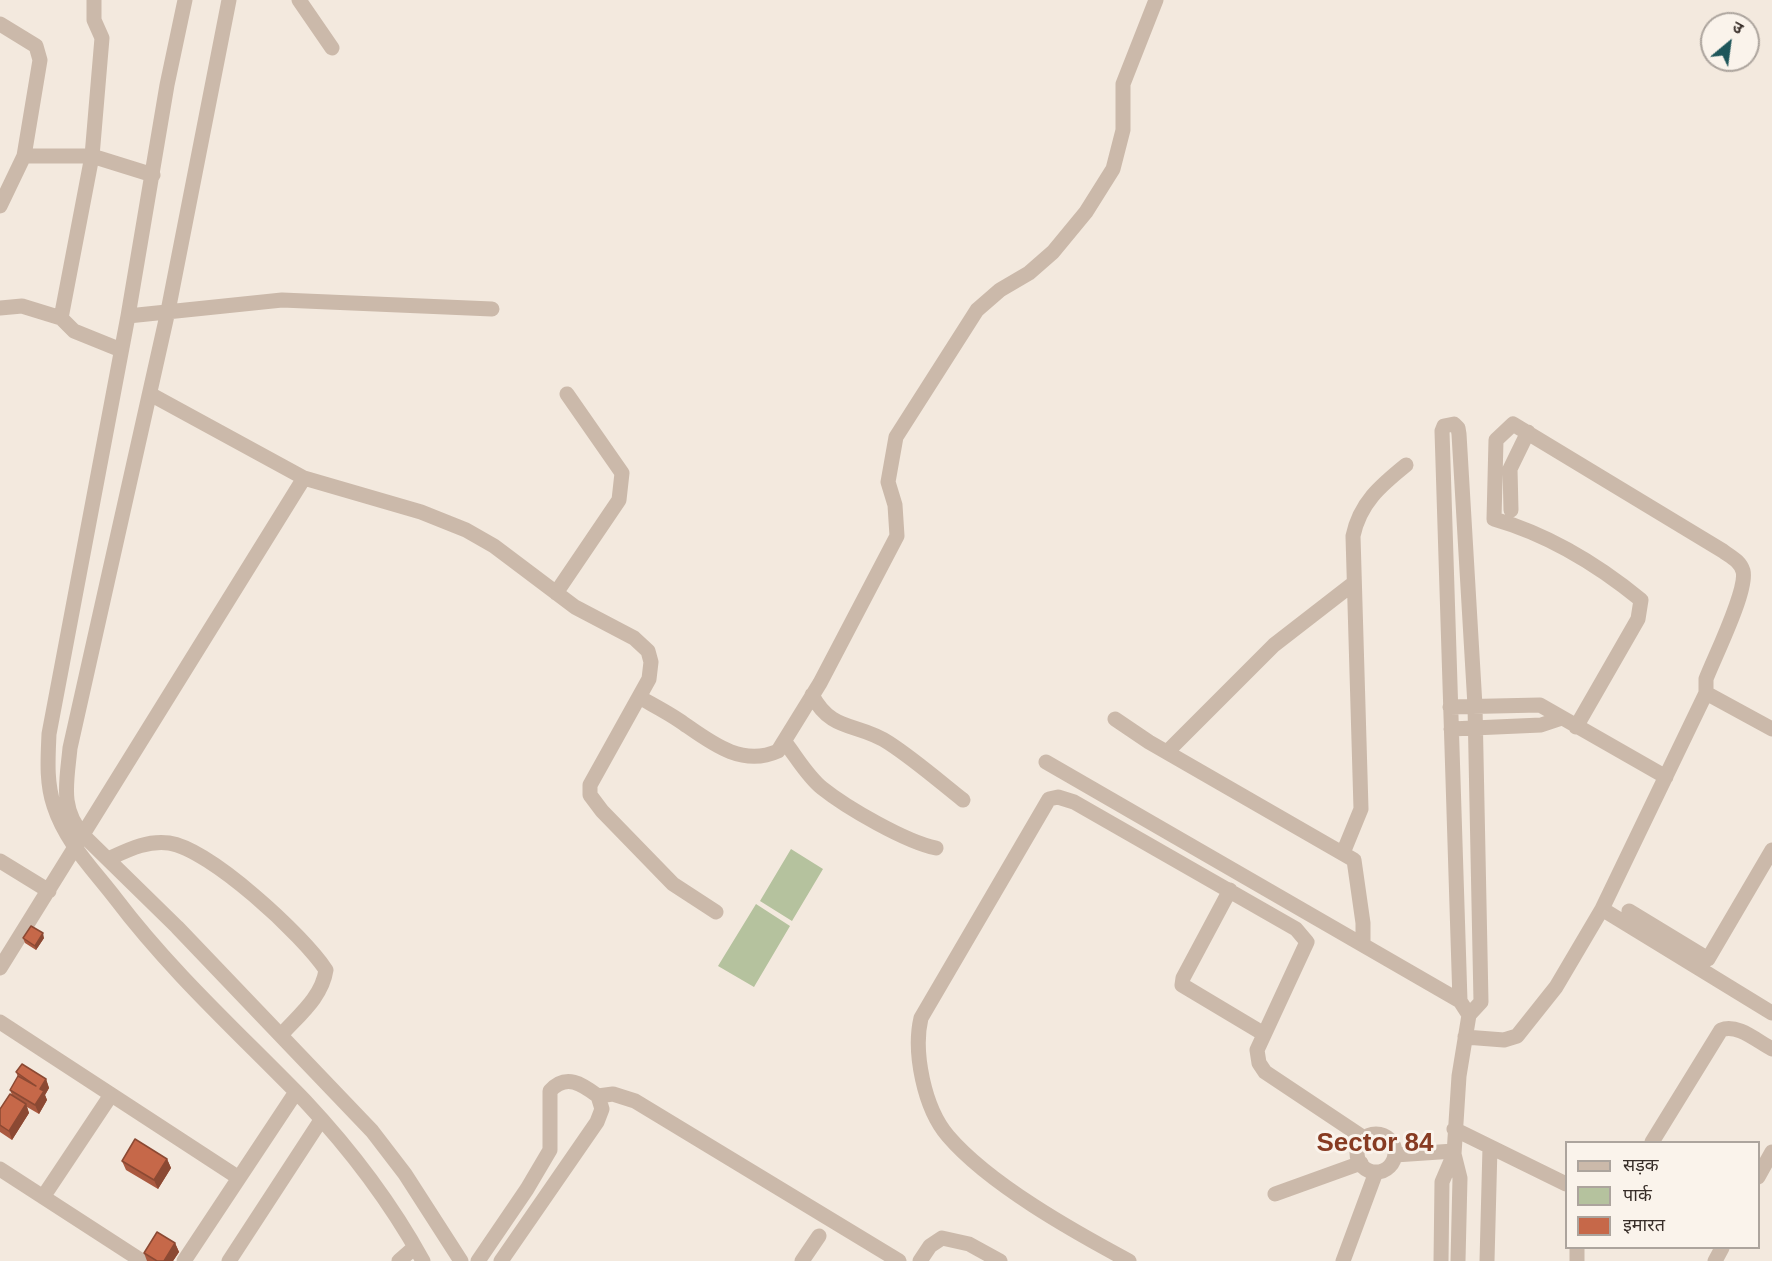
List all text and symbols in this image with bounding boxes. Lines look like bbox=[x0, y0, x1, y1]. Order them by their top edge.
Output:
north arrow bbox=[1700, 12, 1760, 72]
text: उ bbox=[1730, 18, 1746, 37]
district label: Sector 84 bbox=[1316, 1128, 1434, 1160]
legend bbox=[1565, 1141, 1760, 1249]
text: सड़क bbox=[1623, 1155, 1659, 1175]
text: पार्क bbox=[1623, 1185, 1652, 1205]
text: इमारत bbox=[1623, 1215, 1665, 1235]

